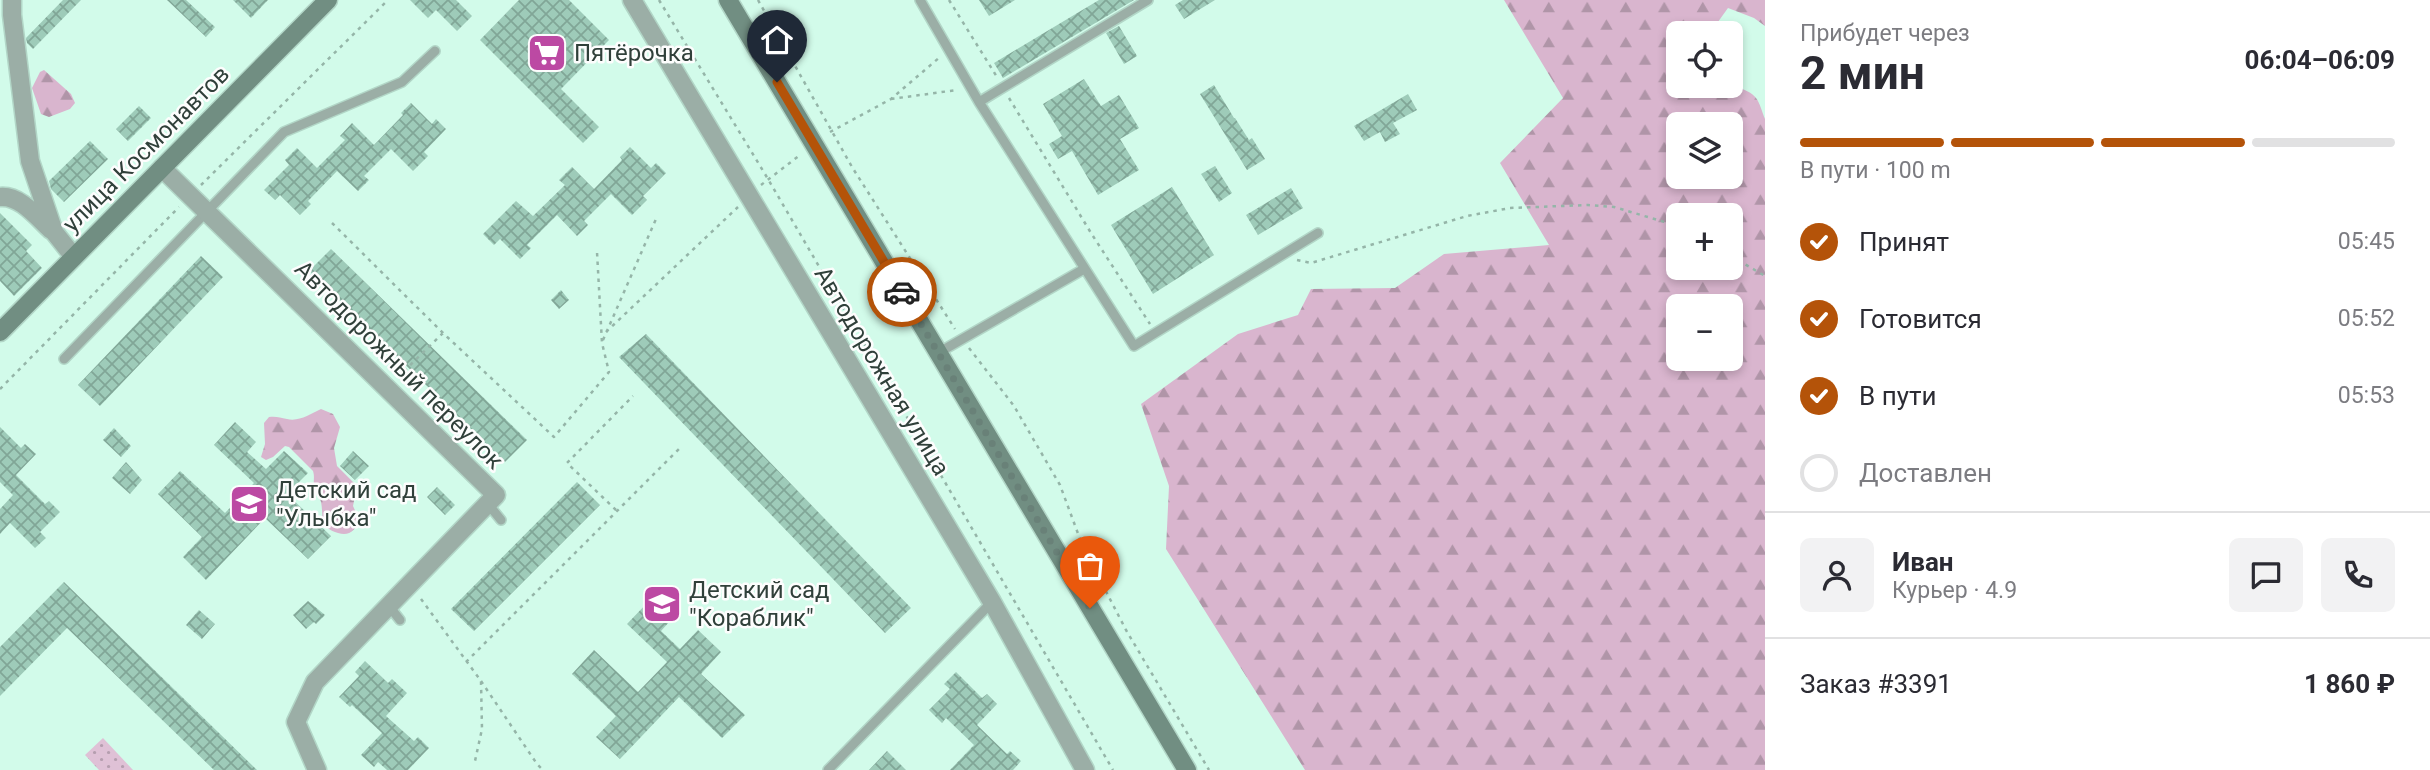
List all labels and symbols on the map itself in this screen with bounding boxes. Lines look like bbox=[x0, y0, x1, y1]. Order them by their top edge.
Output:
pin bbox=[747, 10, 807, 82]
supermarket icon: Пятёрочка bbox=[526, 32, 568, 74]
place label: Пятёрочка bbox=[574, 39, 694, 67]
street label: улица Космонавтов bbox=[57, 60, 235, 238]
street label: Автодорожный переулок bbox=[289, 255, 509, 475]
courier bbox=[867, 257, 937, 327]
street label: Автодорожная улица bbox=[809, 262, 955, 480]
place label: Детский сад "Улыбка" bbox=[276, 476, 417, 532]
school or university icon: Детский сад "Улыбка" bbox=[228, 483, 270, 525]
pin bbox=[1060, 536, 1120, 608]
place label: Детский сад "Кораблик" bbox=[689, 576, 830, 632]
school or university icon: Детский сад "Кораблик" bbox=[641, 583, 683, 625]

